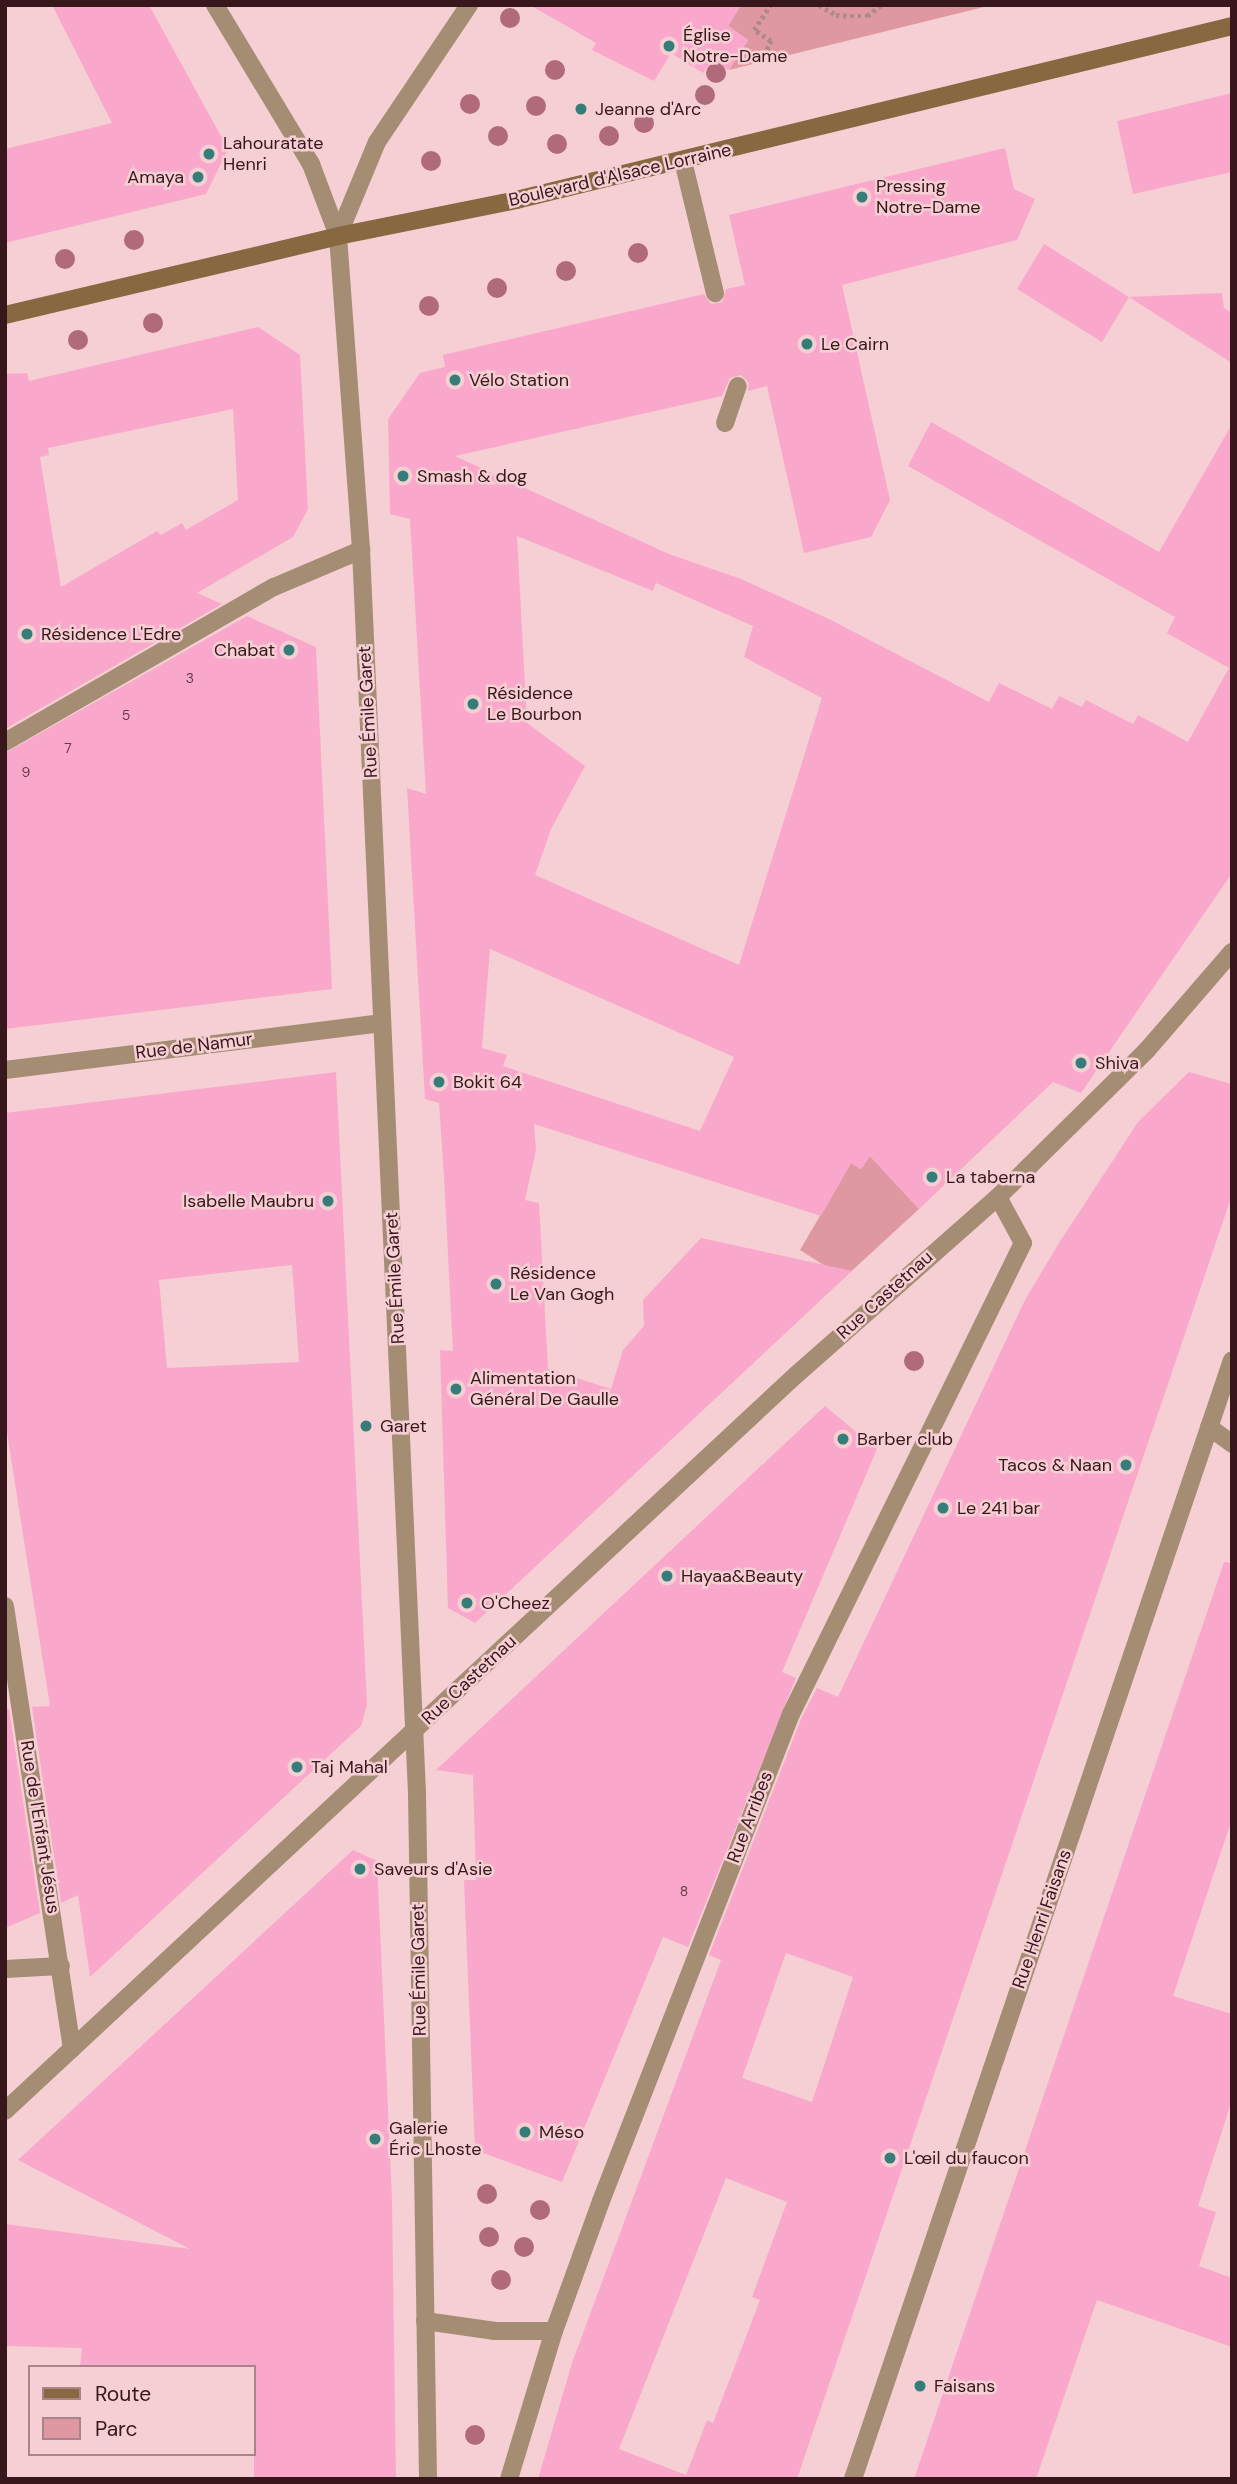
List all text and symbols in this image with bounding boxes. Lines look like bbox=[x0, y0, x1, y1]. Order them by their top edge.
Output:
place label: Église Notre-Dame bbox=[683, 25, 788, 68]
marker: Église Notre-Dame bbox=[661, 38, 677, 54]
place label: Jeanne d'Arc bbox=[595, 98, 701, 120]
marker: Jeanne d'Arc bbox=[573, 101, 589, 117]
place label: Lahouratate Henri bbox=[223, 133, 323, 176]
street label: Boulevard d'Alsace Lorraine bbox=[507, 139, 733, 211]
marker: Lahouratate Henri bbox=[201, 146, 217, 162]
place label: Amaya bbox=[127, 166, 184, 188]
marker: Amaya bbox=[190, 169, 206, 185]
place label: Pressing Notre-Dame bbox=[876, 176, 981, 218]
marker: Pressing Notre-Dame bbox=[854, 189, 870, 205]
place label: Le Cairn bbox=[821, 333, 889, 355]
marker: Le Cairn bbox=[799, 336, 815, 352]
place label: Vélo Station bbox=[469, 369, 569, 391]
marker: Vélo Station bbox=[447, 372, 463, 388]
place label: Smash & dog bbox=[417, 465, 527, 487]
marker: Smash & dog bbox=[395, 468, 411, 484]
place label: Résidence L'Edre bbox=[41, 623, 181, 645]
marker: Résidence L'Edre bbox=[19, 626, 35, 642]
place label: Chabat bbox=[214, 639, 275, 661]
marker: Chabat bbox=[281, 642, 297, 658]
street label: Rue Émile Garet bbox=[354, 645, 382, 779]
house number: 3 bbox=[186, 670, 194, 686]
place label: Résidence Le Bourbon bbox=[487, 683, 582, 726]
marker: Résidence Le Bourbon bbox=[465, 696, 481, 712]
house number: 5 bbox=[122, 707, 130, 723]
house number: 7 bbox=[64, 740, 72, 756]
house number: 9 bbox=[22, 764, 30, 780]
street label: Rue de Namur bbox=[134, 1028, 254, 1064]
place label: Shiva bbox=[1095, 1052, 1139, 1074]
marker: Shiva bbox=[1073, 1055, 1089, 1071]
place label: Bokit 64 bbox=[453, 1071, 522, 1093]
marker: Bokit 64 bbox=[431, 1074, 447, 1090]
place label: La taberna bbox=[946, 1166, 1035, 1188]
marker: La taberna bbox=[924, 1169, 940, 1185]
place label: Isabelle Maubru bbox=[183, 1190, 314, 1212]
marker: Isabelle Maubru bbox=[320, 1193, 336, 1209]
street label: Rue Émile Garet bbox=[381, 1211, 409, 1345]
street label: Rue Castetnau bbox=[833, 1246, 937, 1344]
place label: Résidence Le Van Gogh bbox=[510, 1263, 614, 1306]
marker: Résidence Le Van Gogh bbox=[488, 1276, 504, 1292]
place label: Alimentation Général De Gaulle bbox=[470, 1368, 619, 1410]
marker: Alimentation Général De Gaulle bbox=[448, 1381, 464, 1397]
place label: Garet bbox=[380, 1415, 427, 1437]
marker: Garet bbox=[358, 1418, 374, 1434]
place label: Barber club bbox=[857, 1428, 953, 1450]
marker: Barber club bbox=[835, 1431, 851, 1447]
place label: Tacos & Naan bbox=[998, 1454, 1112, 1476]
marker: Tacos & Naan bbox=[1118, 1457, 1134, 1473]
place label: Le 241 bar bbox=[957, 1497, 1040, 1519]
marker: Le 241 bar bbox=[935, 1500, 951, 1516]
place label: Hayaa&Beauty bbox=[681, 1565, 803, 1587]
marker: Hayaa&Beauty bbox=[659, 1568, 675, 1584]
place label: O'Cheez bbox=[481, 1592, 550, 1614]
marker: O'Cheez bbox=[459, 1595, 475, 1611]
street label: Rue Castetnau bbox=[417, 1631, 521, 1729]
street label: Rue de l'Enfant Jésus bbox=[16, 1739, 64, 1915]
place label: Taj Mahal bbox=[311, 1756, 388, 1778]
marker: Taj Mahal bbox=[289, 1759, 305, 1775]
street label: Rue Arribes bbox=[723, 1768, 777, 1866]
street label: Rue Henri Faisans bbox=[1008, 1846, 1076, 1992]
place label: Saveurs d'Asie bbox=[374, 1858, 493, 1880]
marker: Saveurs d'Asie bbox=[352, 1861, 368, 1877]
house number: 8 bbox=[680, 1883, 688, 1899]
street label: Rue Émile Garet bbox=[407, 1904, 431, 2036]
place label: Galerie Éric Lhoste bbox=[389, 2118, 481, 2160]
place label: Méso bbox=[539, 2121, 584, 2143]
marker: Méso bbox=[517, 2124, 533, 2140]
marker: Galerie Éric Lhoste bbox=[367, 2131, 383, 2147]
place label: L'œil du faucon bbox=[904, 2147, 1029, 2169]
marker: L'œil du faucon bbox=[882, 2150, 898, 2166]
legend bbox=[28, 2365, 256, 2456]
place label: Faisans bbox=[934, 2375, 995, 2397]
marker: Faisans bbox=[912, 2378, 928, 2394]
text: Route bbox=[95, 2380, 151, 2408]
text: Parc bbox=[95, 2415, 138, 2443]

